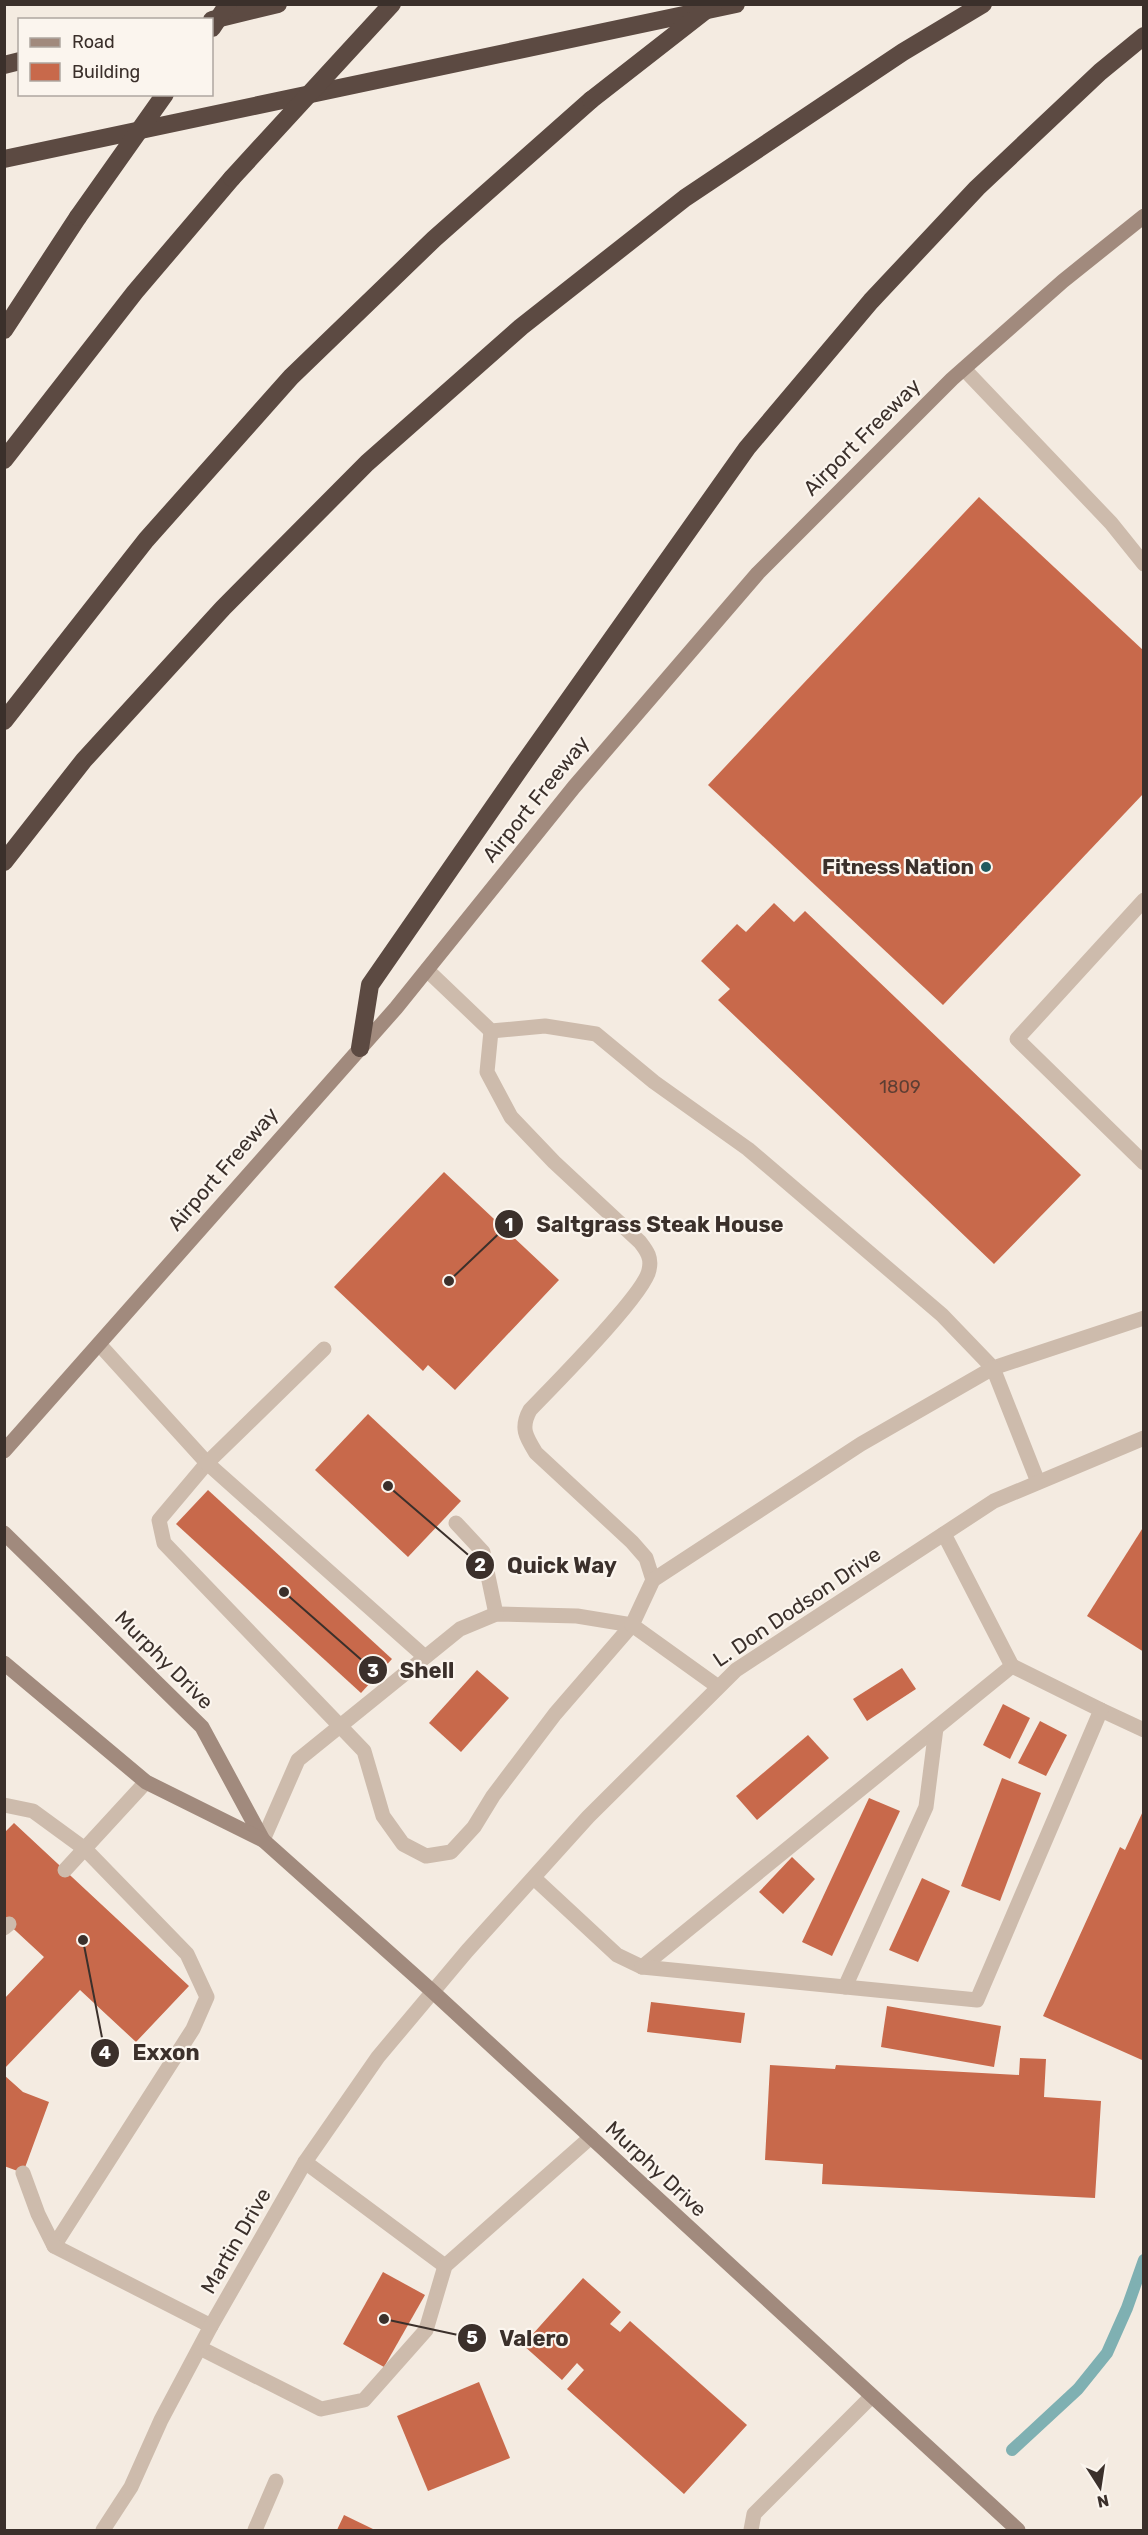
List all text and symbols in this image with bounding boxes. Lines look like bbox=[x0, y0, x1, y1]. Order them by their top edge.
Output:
legend bbox=[18, 18, 213, 96]
text: Road bbox=[72, 31, 115, 53]
text: Building bbox=[72, 61, 140, 83]
street label: Airport Freeway bbox=[798, 373, 926, 500]
street label: Airport Freeway bbox=[477, 730, 595, 867]
place label: Fitness Nation bbox=[822, 854, 974, 879]
marker: Fitness Nation bbox=[979, 860, 993, 874]
house number: 1809 bbox=[879, 1076, 921, 1098]
street label: Airport Freeway bbox=[162, 1101, 283, 1236]
callout: Saltgrass Steak House bbox=[494, 1204, 796, 1244]
text: Saltgrass Steak House bbox=[536, 1211, 784, 1238]
text: 1 bbox=[505, 1214, 513, 1236]
street label: L. Don Dodson Drive bbox=[708, 1541, 885, 1672]
callout: Quick Way bbox=[465, 1545, 630, 1585]
text: Quick Way bbox=[507, 1552, 617, 1579]
text: 2 bbox=[474, 1554, 486, 1576]
street label: Murphy Drive bbox=[110, 1605, 219, 1714]
callout: Shell bbox=[358, 1650, 467, 1690]
text: Shell bbox=[400, 1657, 454, 1684]
text: 3 bbox=[367, 1660, 379, 1682]
callout: Exxon bbox=[90, 2033, 211, 2073]
text: Exxon bbox=[132, 2039, 200, 2066]
text: 4 bbox=[99, 2042, 111, 2064]
street label: Murphy Drive bbox=[601, 2116, 712, 2222]
street label: Martin Drive bbox=[195, 2183, 276, 2298]
callout: Valero bbox=[457, 2318, 581, 2358]
text: Valero bbox=[499, 2325, 569, 2352]
text: 5 bbox=[466, 2327, 478, 2349]
north arrow bbox=[1070, 2457, 1130, 2517]
text: N bbox=[1095, 2491, 1111, 2512]

